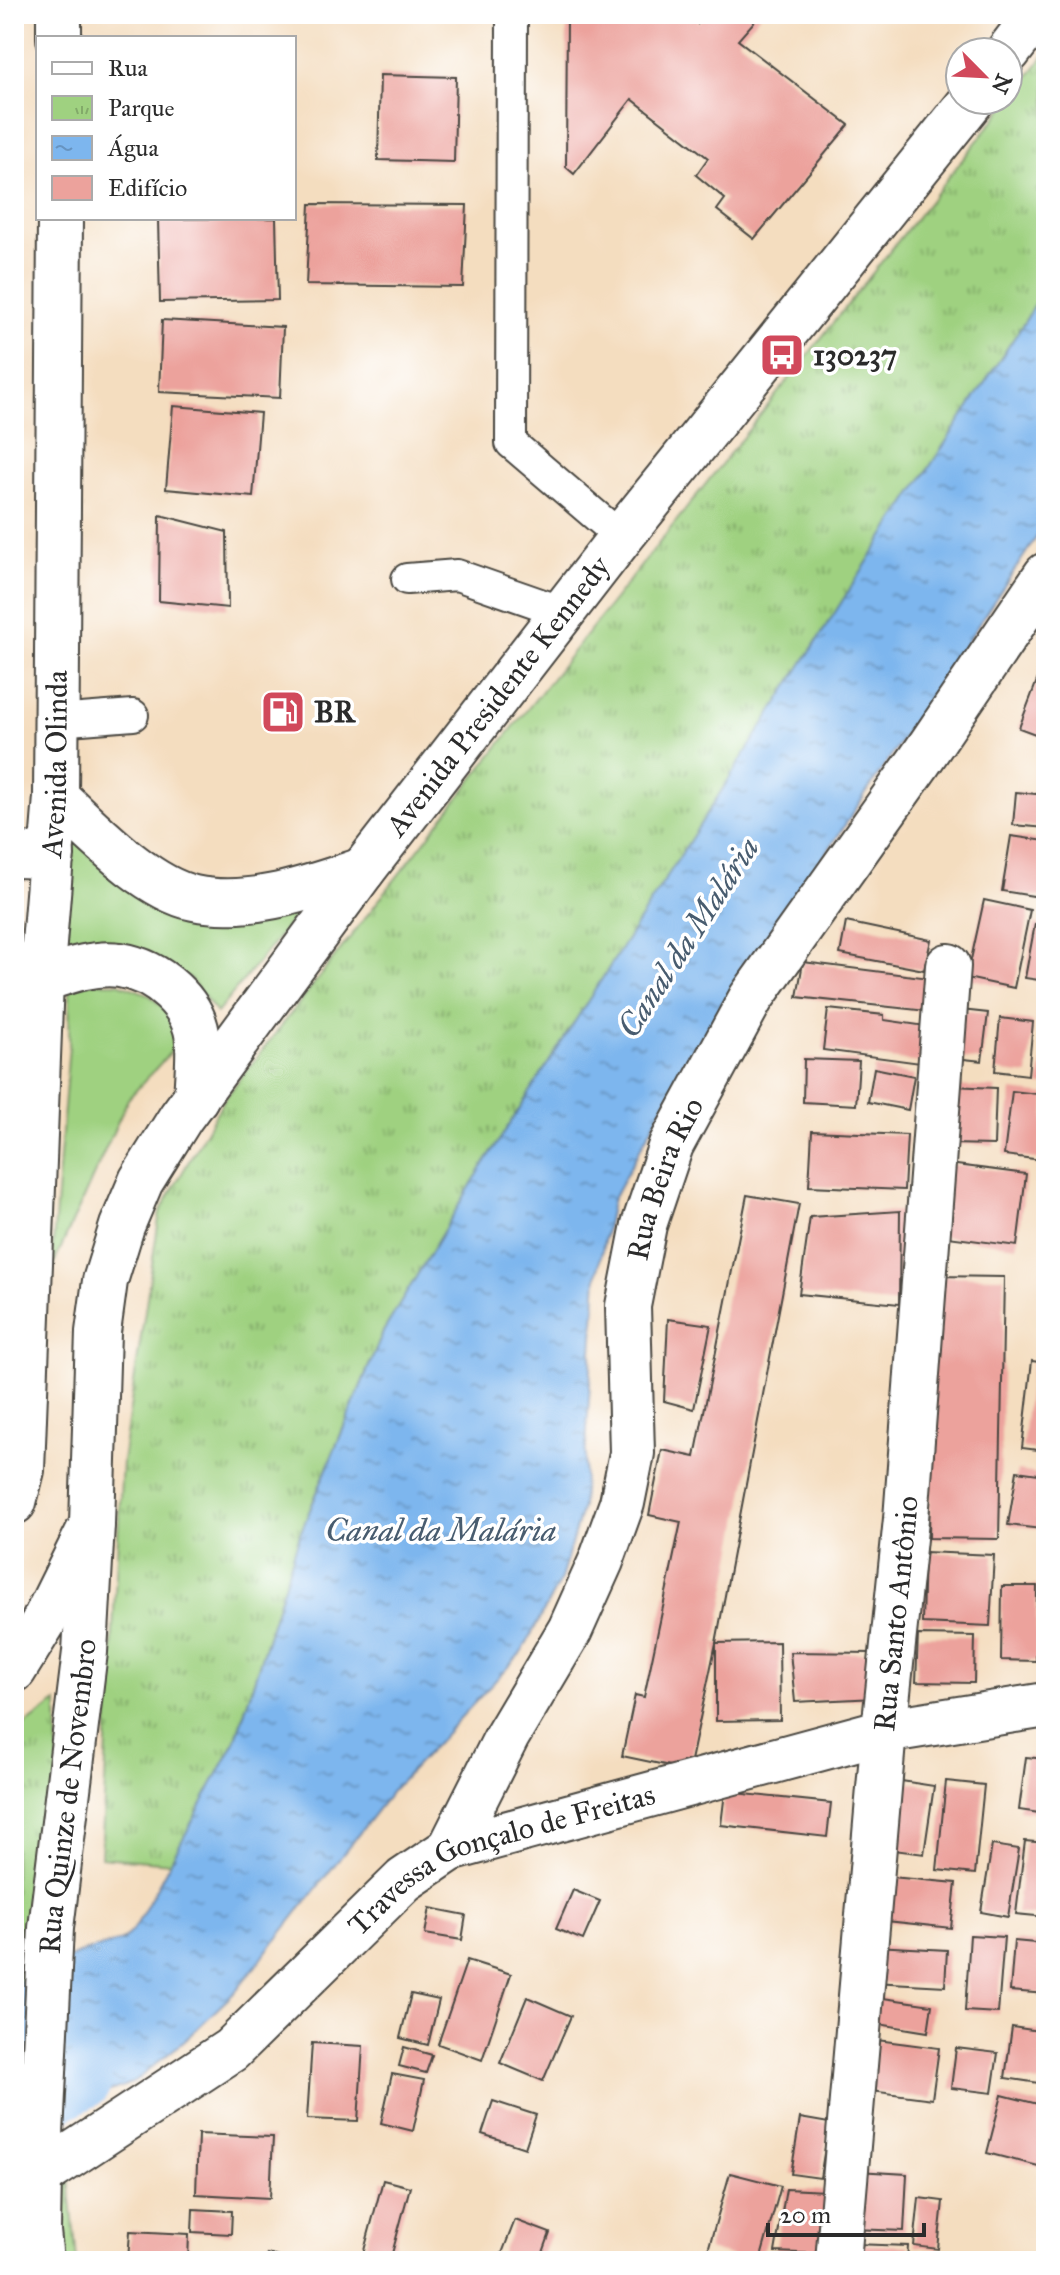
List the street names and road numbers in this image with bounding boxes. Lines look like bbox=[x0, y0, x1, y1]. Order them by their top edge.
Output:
street label: Avenida Presidente Kennedy bbox=[377, 548, 618, 845]
street label: Avenida Olinda bbox=[33, 670, 75, 861]
street label: Rua Beira Rio bbox=[619, 1091, 711, 1263]
street label: Rua Santo Antônio bbox=[866, 1495, 926, 1733]
street label: Rua Quinze de Novembro bbox=[32, 1638, 104, 1955]
street label: Travessa Gonçalo de Freitas bbox=[340, 1776, 659, 1943]

